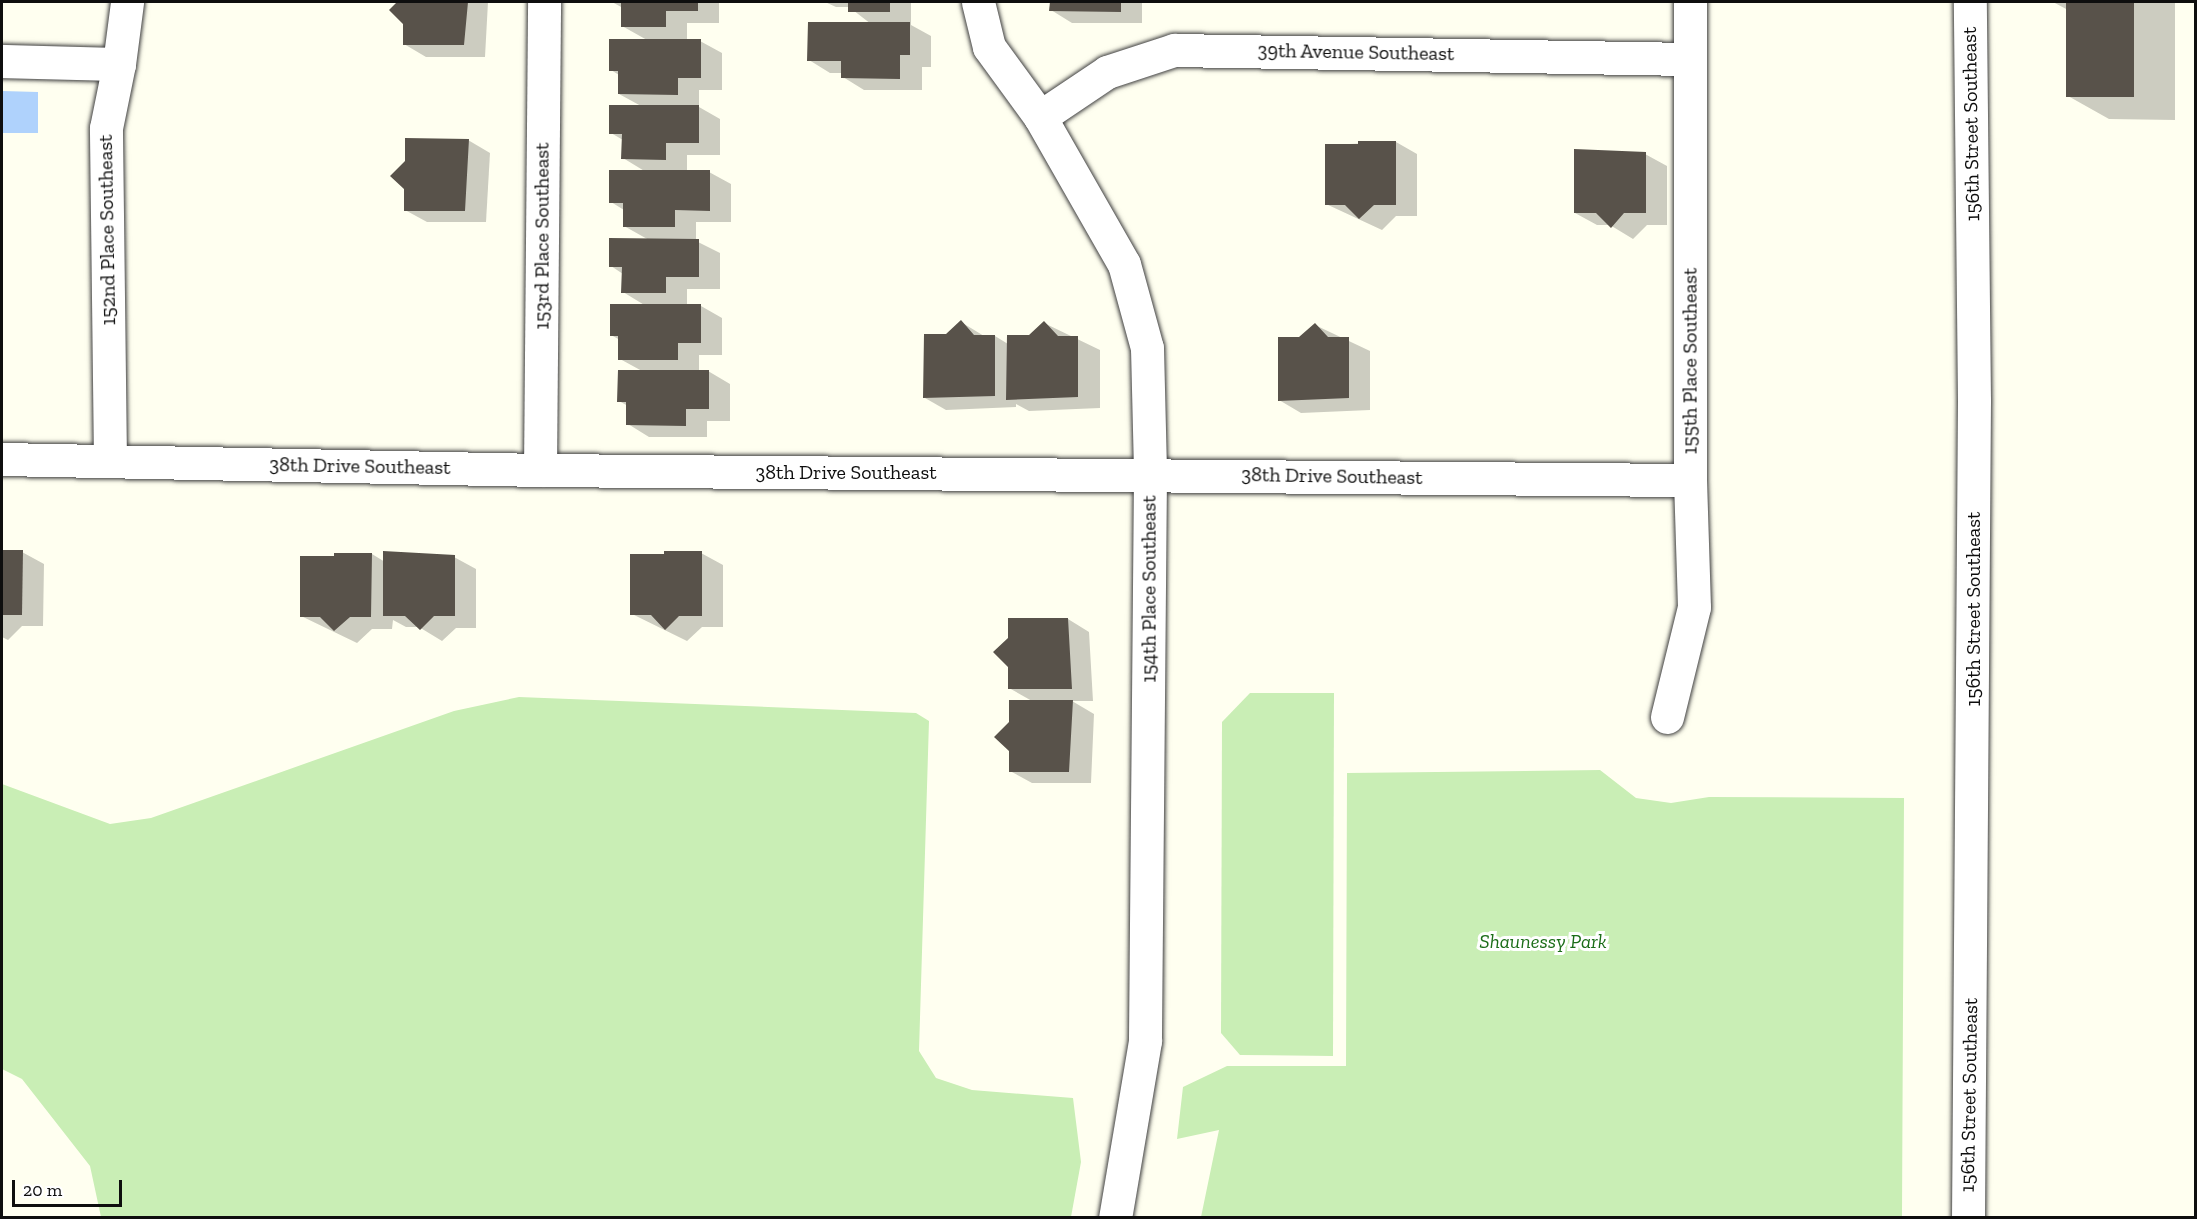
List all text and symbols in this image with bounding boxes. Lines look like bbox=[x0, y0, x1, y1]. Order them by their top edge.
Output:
street label: 156th Street Southeast bbox=[1957, 26, 1985, 222]
street label: 39th Avenue Southeast bbox=[1257, 38, 1455, 66]
street label: 152nd Place Southeast bbox=[93, 134, 121, 326]
street label: 153rd Place Southeast bbox=[530, 142, 554, 330]
street label: 155th Place Southeast bbox=[1678, 268, 1702, 454]
street label: 38th Drive Southeast bbox=[269, 452, 451, 480]
street label: 38th Drive Southeast bbox=[755, 460, 937, 484]
street label: 38th Drive Southeast bbox=[1241, 462, 1423, 490]
street label: 154th Place Southeast bbox=[1137, 495, 1161, 683]
street label: 156th Street Southeast bbox=[1961, 512, 1985, 706]
park label: Shaunessy Park bbox=[1479, 929, 1607, 953]
street label: 156th Street Southeast bbox=[1955, 997, 1983, 1193]
scale bar bbox=[15, 1168, 124, 1206]
text: 20 m bbox=[23, 1179, 62, 1201]

